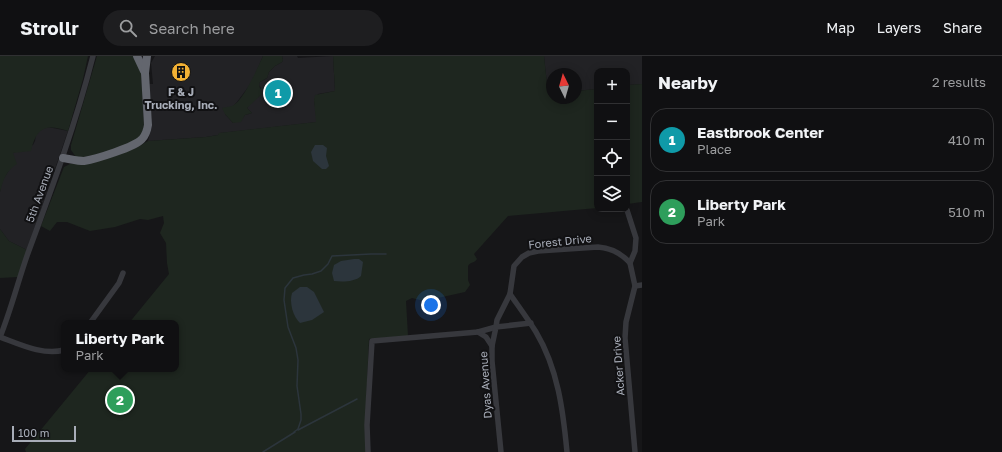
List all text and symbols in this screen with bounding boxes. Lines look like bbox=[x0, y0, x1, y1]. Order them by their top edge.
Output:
search box bbox=[103, 10, 383, 46]
text: Strollr bbox=[20, 16, 79, 39]
icon: search bbox=[117, 17, 139, 39]
text: Search here bbox=[149, 19, 235, 37]
text: Map bbox=[826, 19, 855, 36]
text: Layers bbox=[877, 19, 921, 36]
text: Share bbox=[943, 19, 982, 36]
building icon: F & J Trucking, Inc. bbox=[170, 61, 192, 83]
north arrow bbox=[546, 68, 582, 104]
map controls bbox=[594, 68, 630, 212]
button: + bbox=[594, 68, 630, 104]
text: Nearby bbox=[658, 72, 718, 93]
text: 2 results bbox=[932, 74, 986, 90]
pin: 1 bbox=[265, 78, 291, 108]
place label: F & J Trucking, Inc. bbox=[144, 85, 218, 111]
button: − bbox=[594, 104, 630, 140]
text: Eastbrook Center bbox=[697, 123, 824, 141]
text: 1 bbox=[669, 132, 675, 148]
text: 410 m bbox=[948, 132, 985, 148]
button: locate bbox=[594, 140, 630, 176]
text: Place bbox=[697, 141, 732, 157]
street label: 5th Avenue bbox=[23, 164, 55, 224]
button: layers bbox=[594, 176, 630, 212]
text: Liberty Park bbox=[697, 195, 786, 213]
text: 2 bbox=[668, 204, 676, 220]
text: 510 m bbox=[948, 204, 985, 220]
text: Park bbox=[697, 213, 725, 229]
street label: Forest Drive bbox=[528, 231, 592, 251]
your location bbox=[421, 295, 441, 315]
popup bbox=[61, 320, 179, 372]
text: Liberty Park bbox=[76, 329, 164, 347]
street label: Acker Drive bbox=[609, 336, 627, 396]
text: Park bbox=[76, 347, 104, 363]
street label: Dyas Avenue bbox=[476, 351, 494, 419]
pin: 2 bbox=[107, 385, 133, 415]
scale bar bbox=[12, 424, 76, 443]
text: 100 m bbox=[18, 426, 49, 439]

